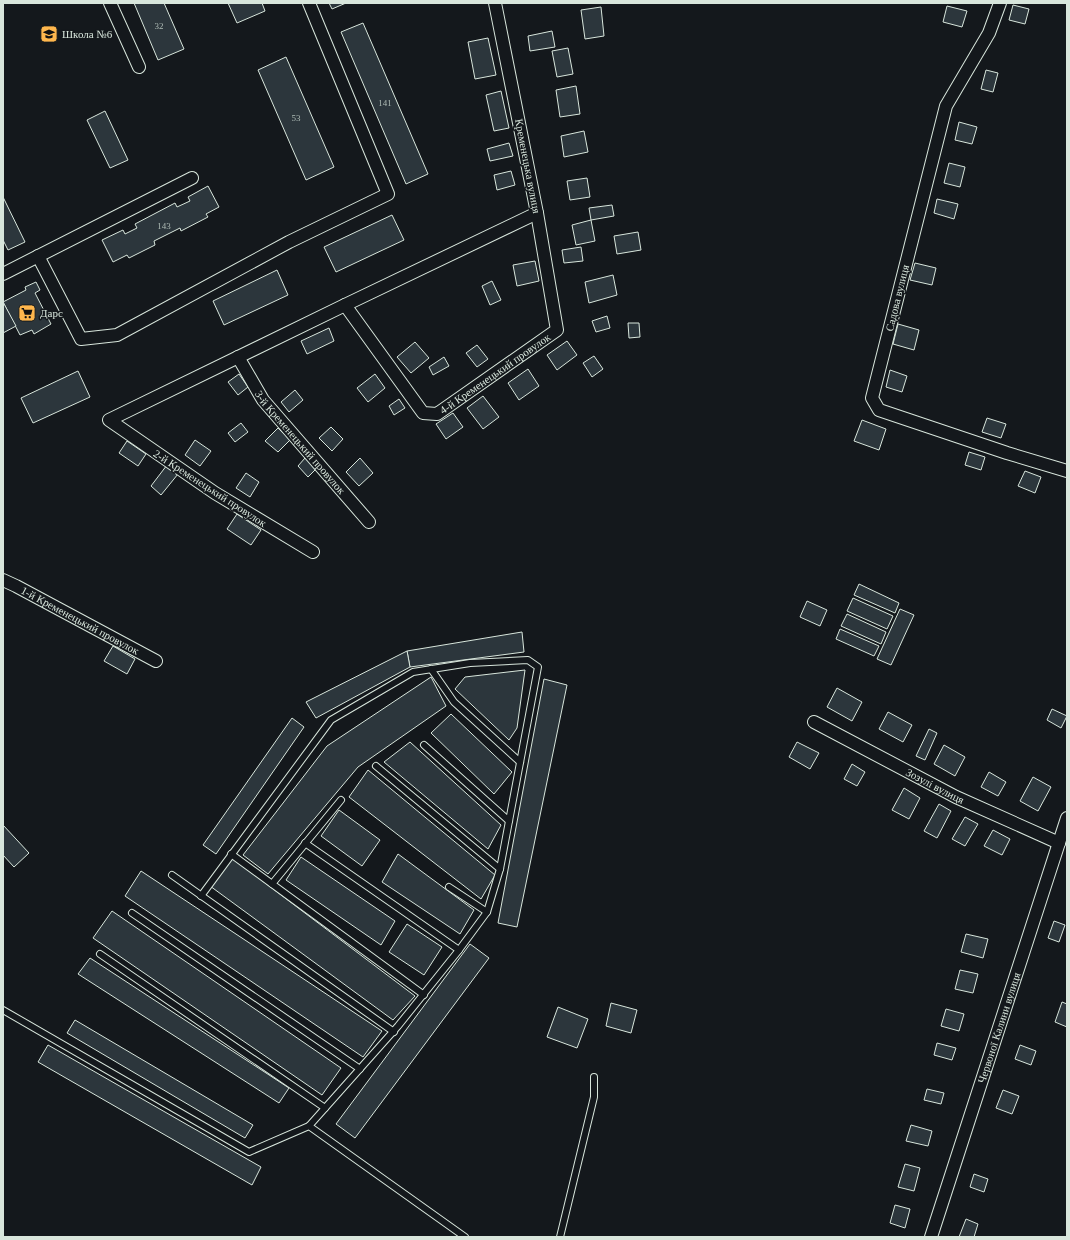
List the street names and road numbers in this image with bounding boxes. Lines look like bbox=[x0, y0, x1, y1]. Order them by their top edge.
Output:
street label: Кременецька вулиця bbox=[513, 118, 543, 214]
street label: Садова вулиця bbox=[883, 263, 911, 333]
street label: 4-й Кременецький провулок bbox=[437, 330, 553, 416]
street label: 3-й Кременецький провулок bbox=[253, 389, 348, 497]
street label: 2-й Кременецький провулок bbox=[151, 447, 269, 529]
street label: 1-й Кременецький провулок bbox=[19, 584, 142, 657]
street label: Зозулі вулиця bbox=[904, 766, 966, 806]
street label: Червоної Калини вулиця bbox=[975, 971, 1022, 1085]

